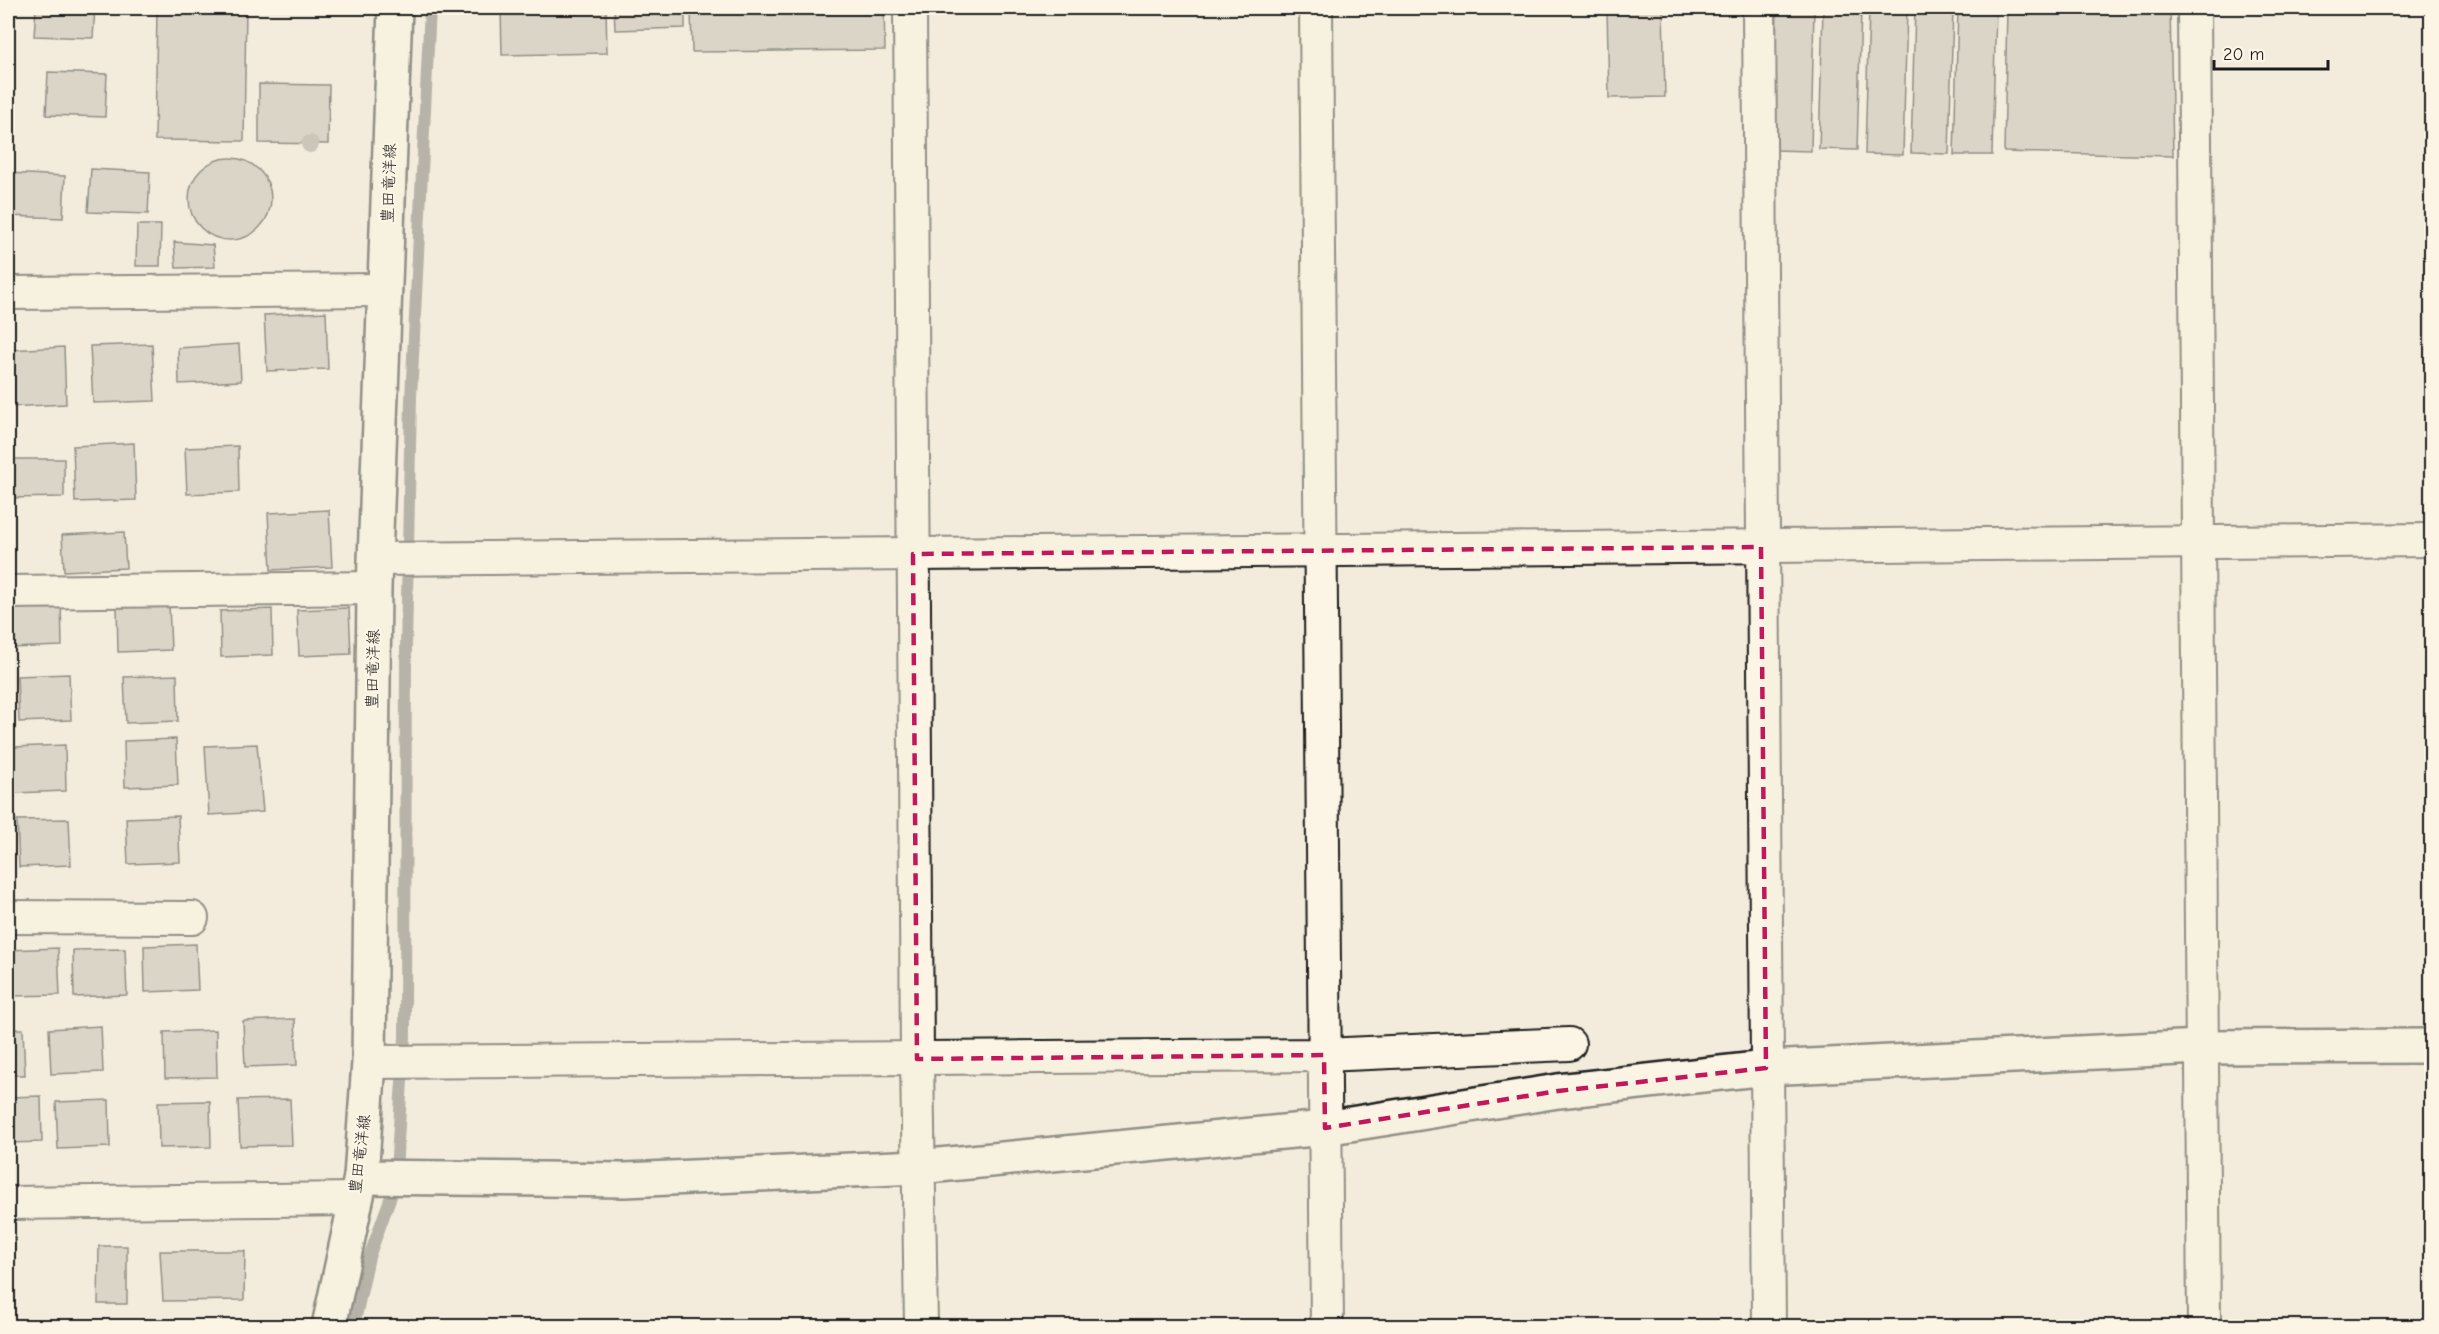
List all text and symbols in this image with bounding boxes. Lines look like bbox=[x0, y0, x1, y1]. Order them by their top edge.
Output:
scale bar bbox=[2214, 33, 2328, 71]
text: 20 m bbox=[2223, 44, 2264, 65]
street label: 豊田竜洋線 bbox=[379, 143, 399, 223]
street label: 豊田竜洋線 bbox=[363, 629, 383, 709]
street label: 豊田竜洋線 bbox=[346, 1113, 374, 1195]

